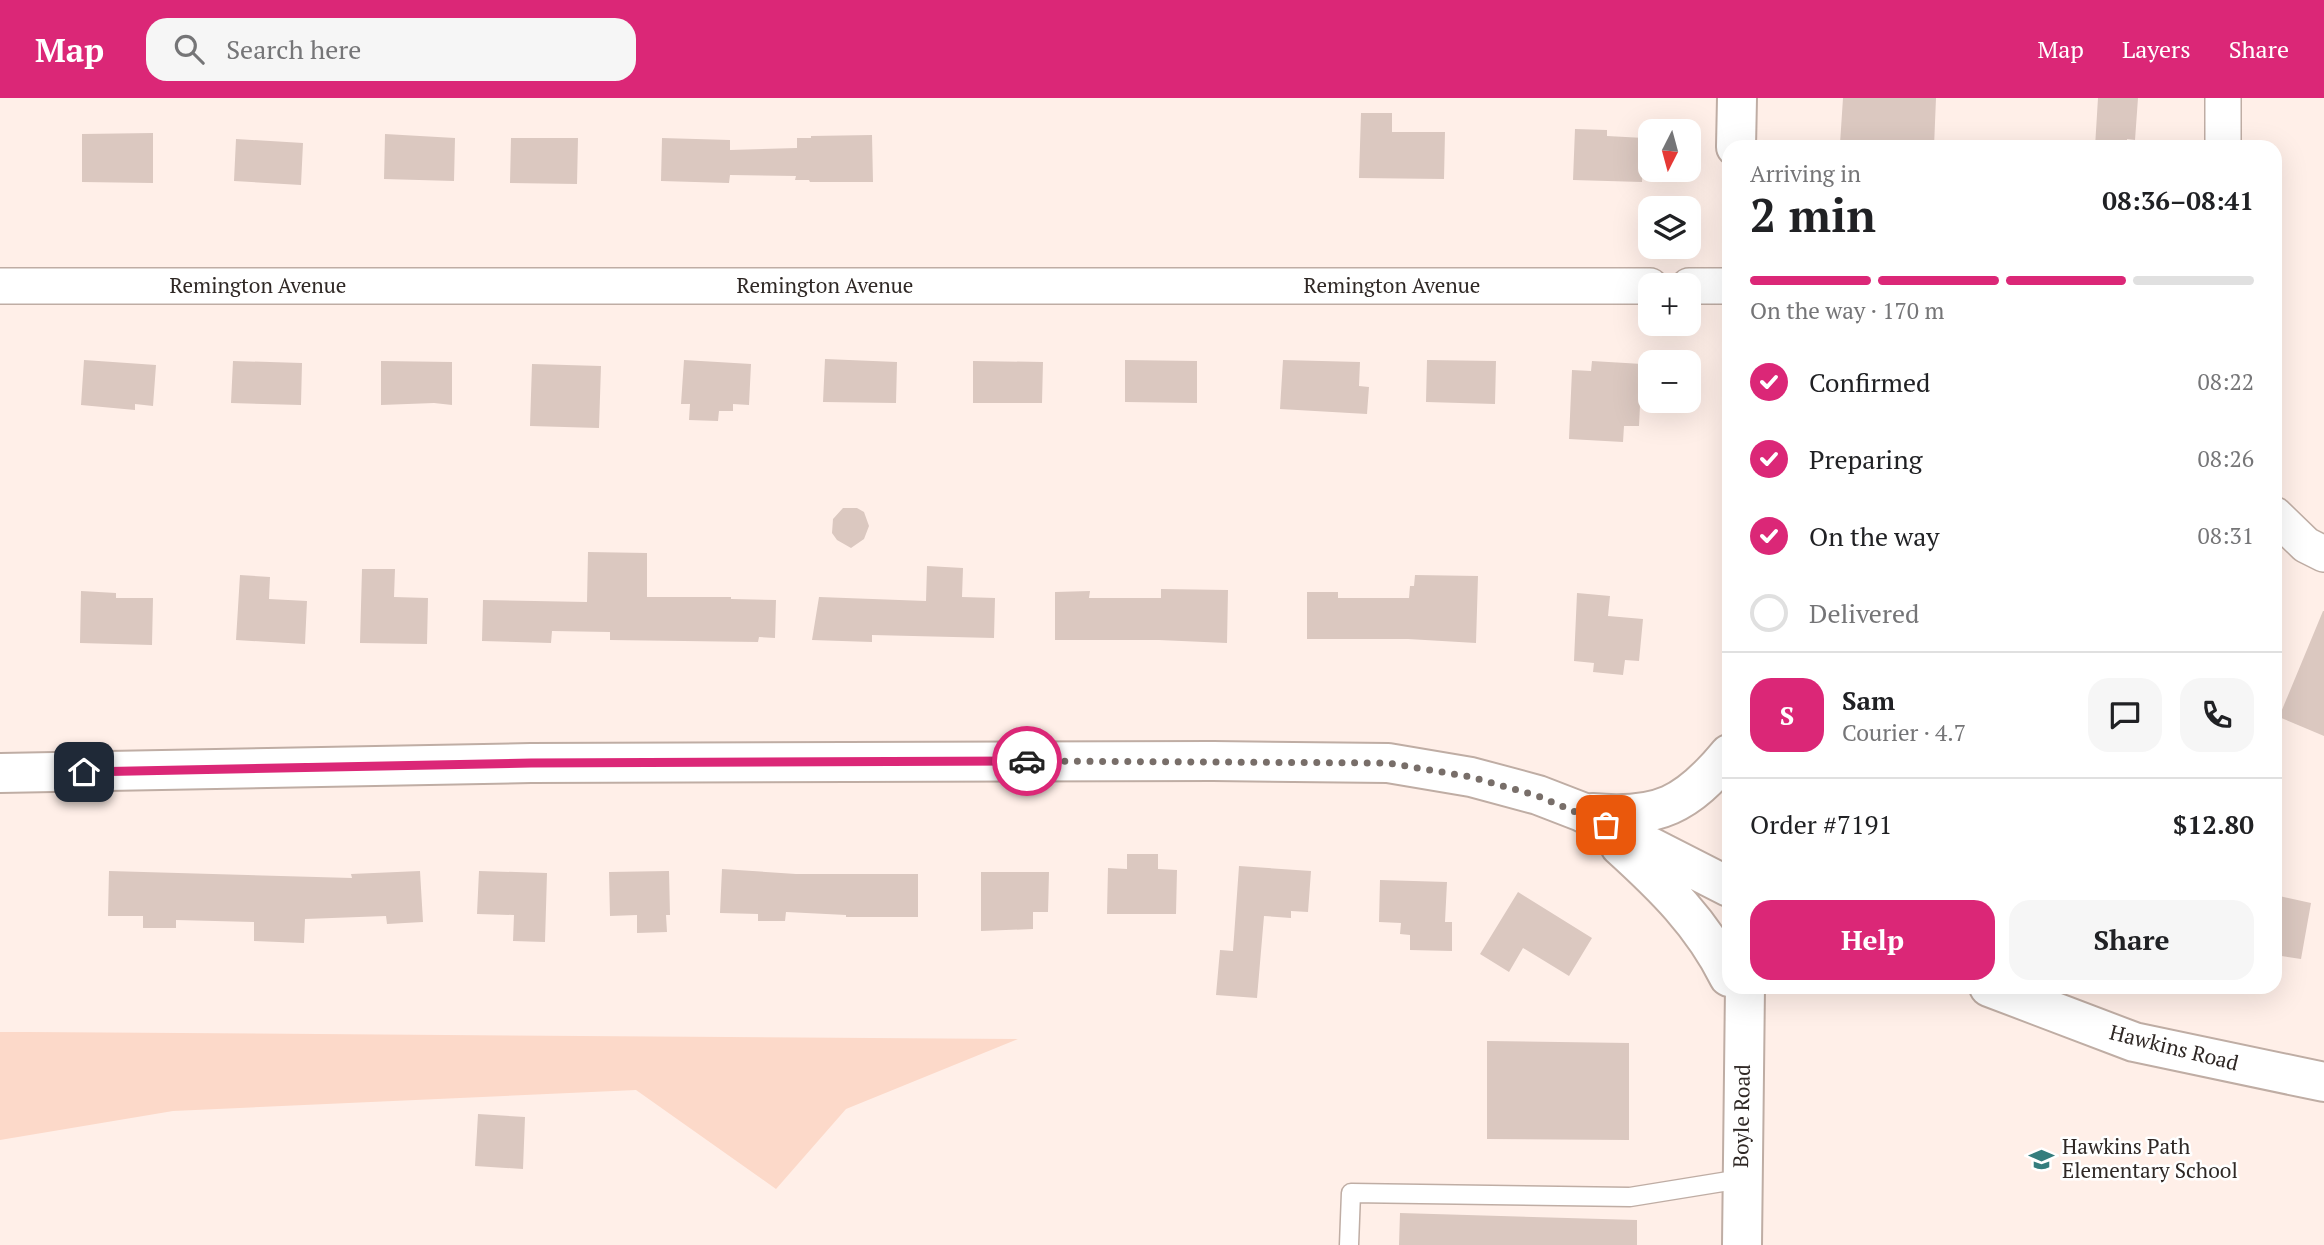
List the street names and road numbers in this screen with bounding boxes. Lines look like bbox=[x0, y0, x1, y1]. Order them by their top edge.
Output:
street label: Remington Avenue bbox=[170, 271, 346, 299]
street label: Remington Avenue bbox=[737, 271, 913, 299]
street label: Remington Avenue bbox=[1304, 271, 1480, 299]
street label: Hawkins Road bbox=[2107, 1017, 2242, 1077]
street label: Boyle Road bbox=[1726, 1064, 1756, 1168]

